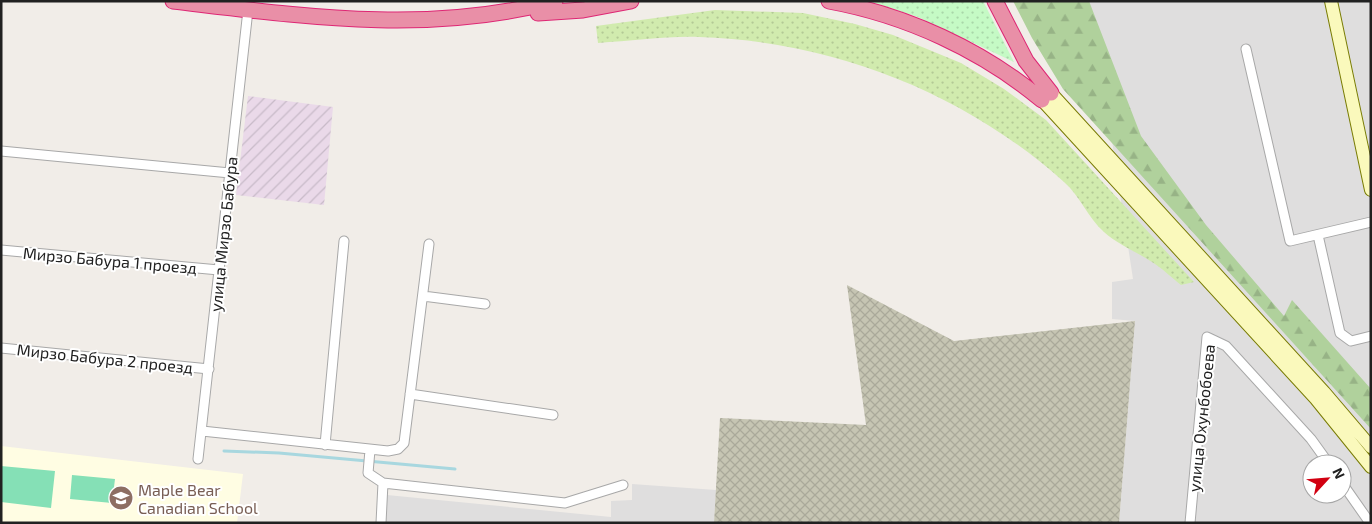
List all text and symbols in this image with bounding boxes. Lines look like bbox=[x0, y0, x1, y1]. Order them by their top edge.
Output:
street label: улица Мирзо Бабура bbox=[205, 156, 242, 313]
street label: Мирзо Бабура 1 проезд bbox=[22, 243, 198, 278]
street label: Мирзо Бабура 2 проезд bbox=[16, 339, 194, 378]
street label: улица Охунбобоева bbox=[1184, 343, 1219, 493]
north arrow bbox=[1302, 454, 1352, 504]
text: N bbox=[1329, 465, 1349, 481]
place label: Maple Bear Canadian School bbox=[138, 480, 258, 517]
school or university icon: Maple Bear Canadian School bbox=[108, 485, 134, 511]

